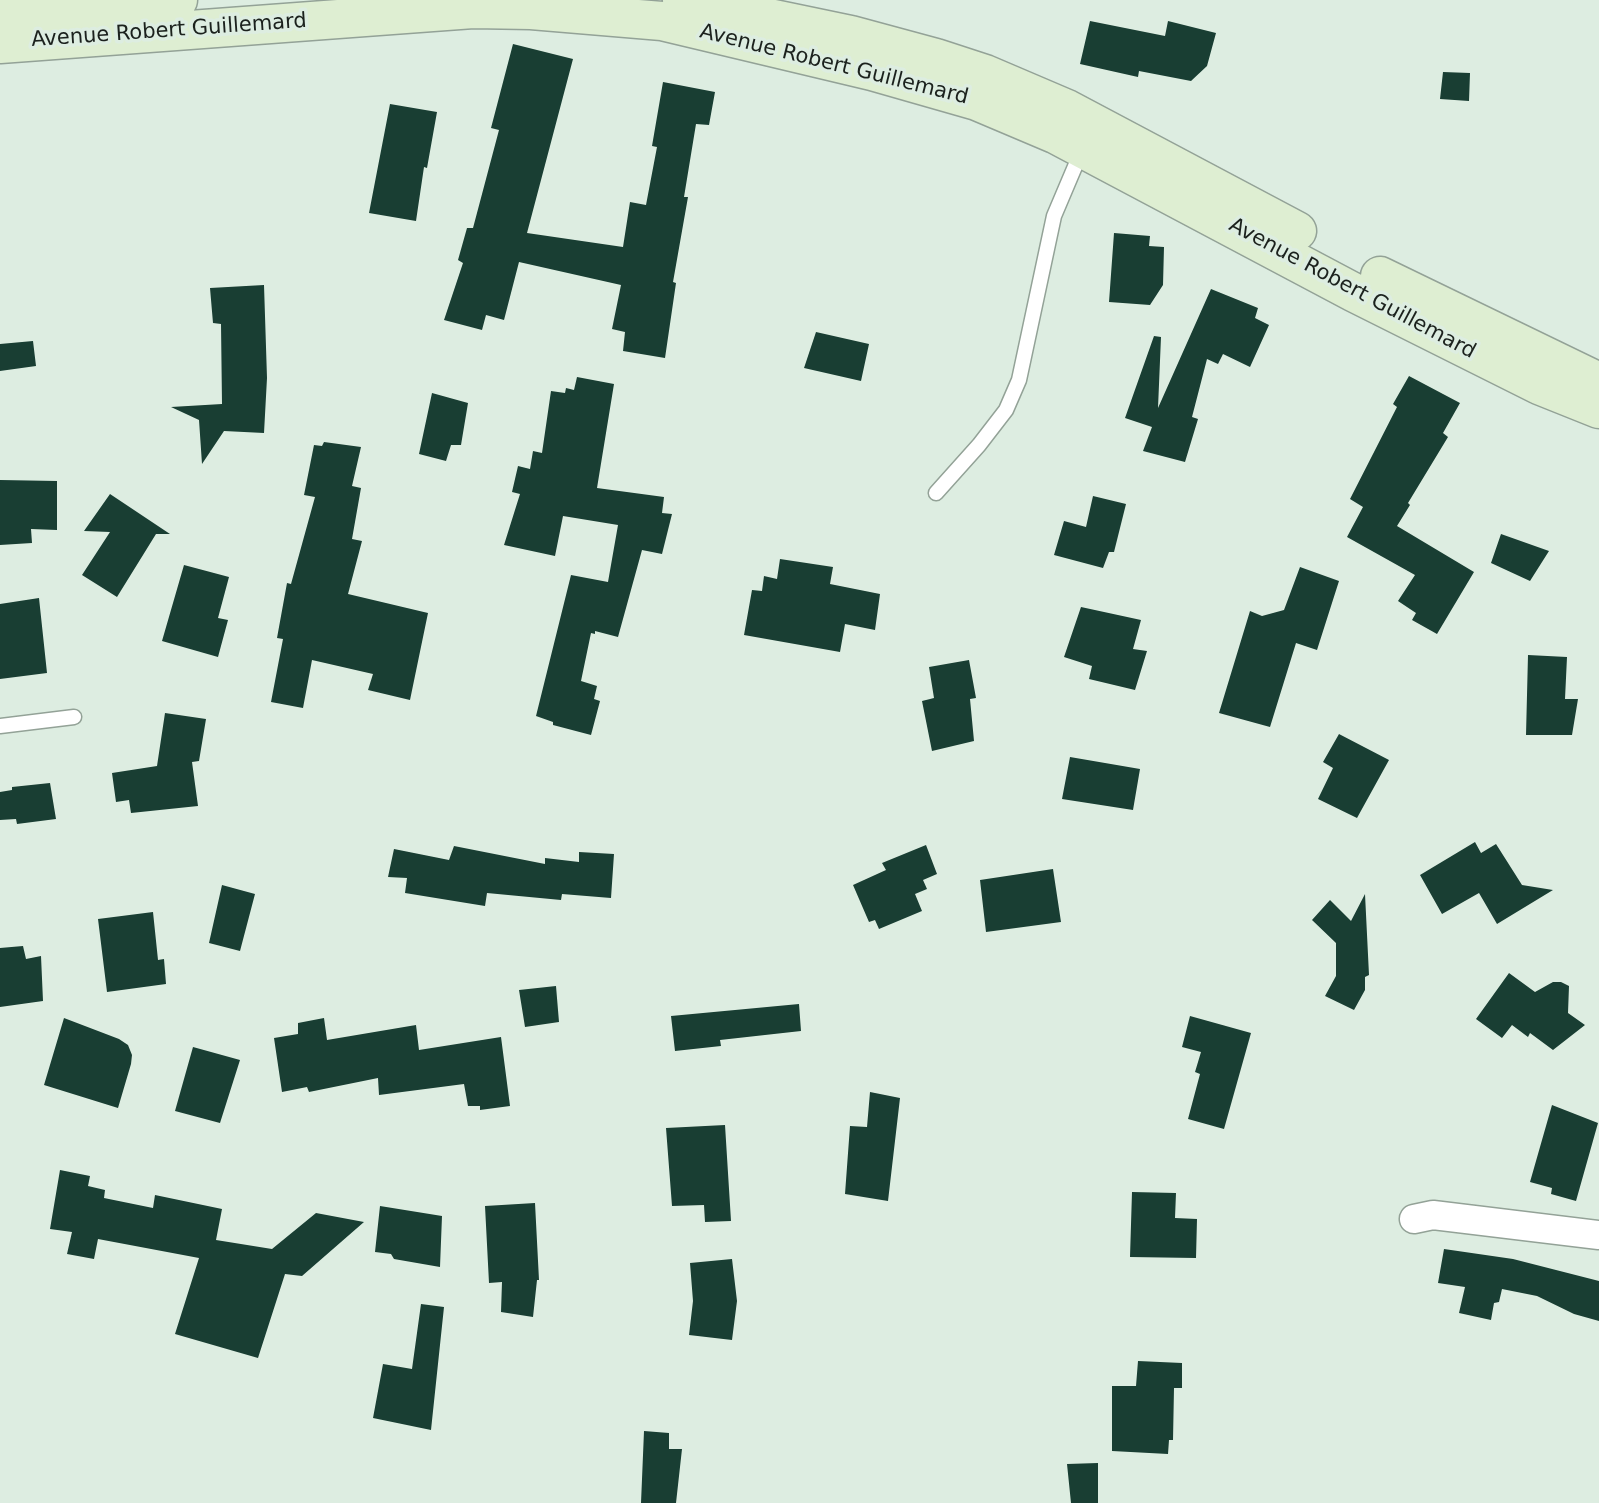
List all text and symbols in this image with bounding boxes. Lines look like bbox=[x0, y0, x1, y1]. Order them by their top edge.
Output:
street label: Avenue Robert Guillemard bbox=[31, 9, 307, 53]
street label: Avenue Robert Guillemard bbox=[697, 19, 971, 111]
street label: Avenue Robert Guillemard bbox=[1224, 213, 1480, 365]

